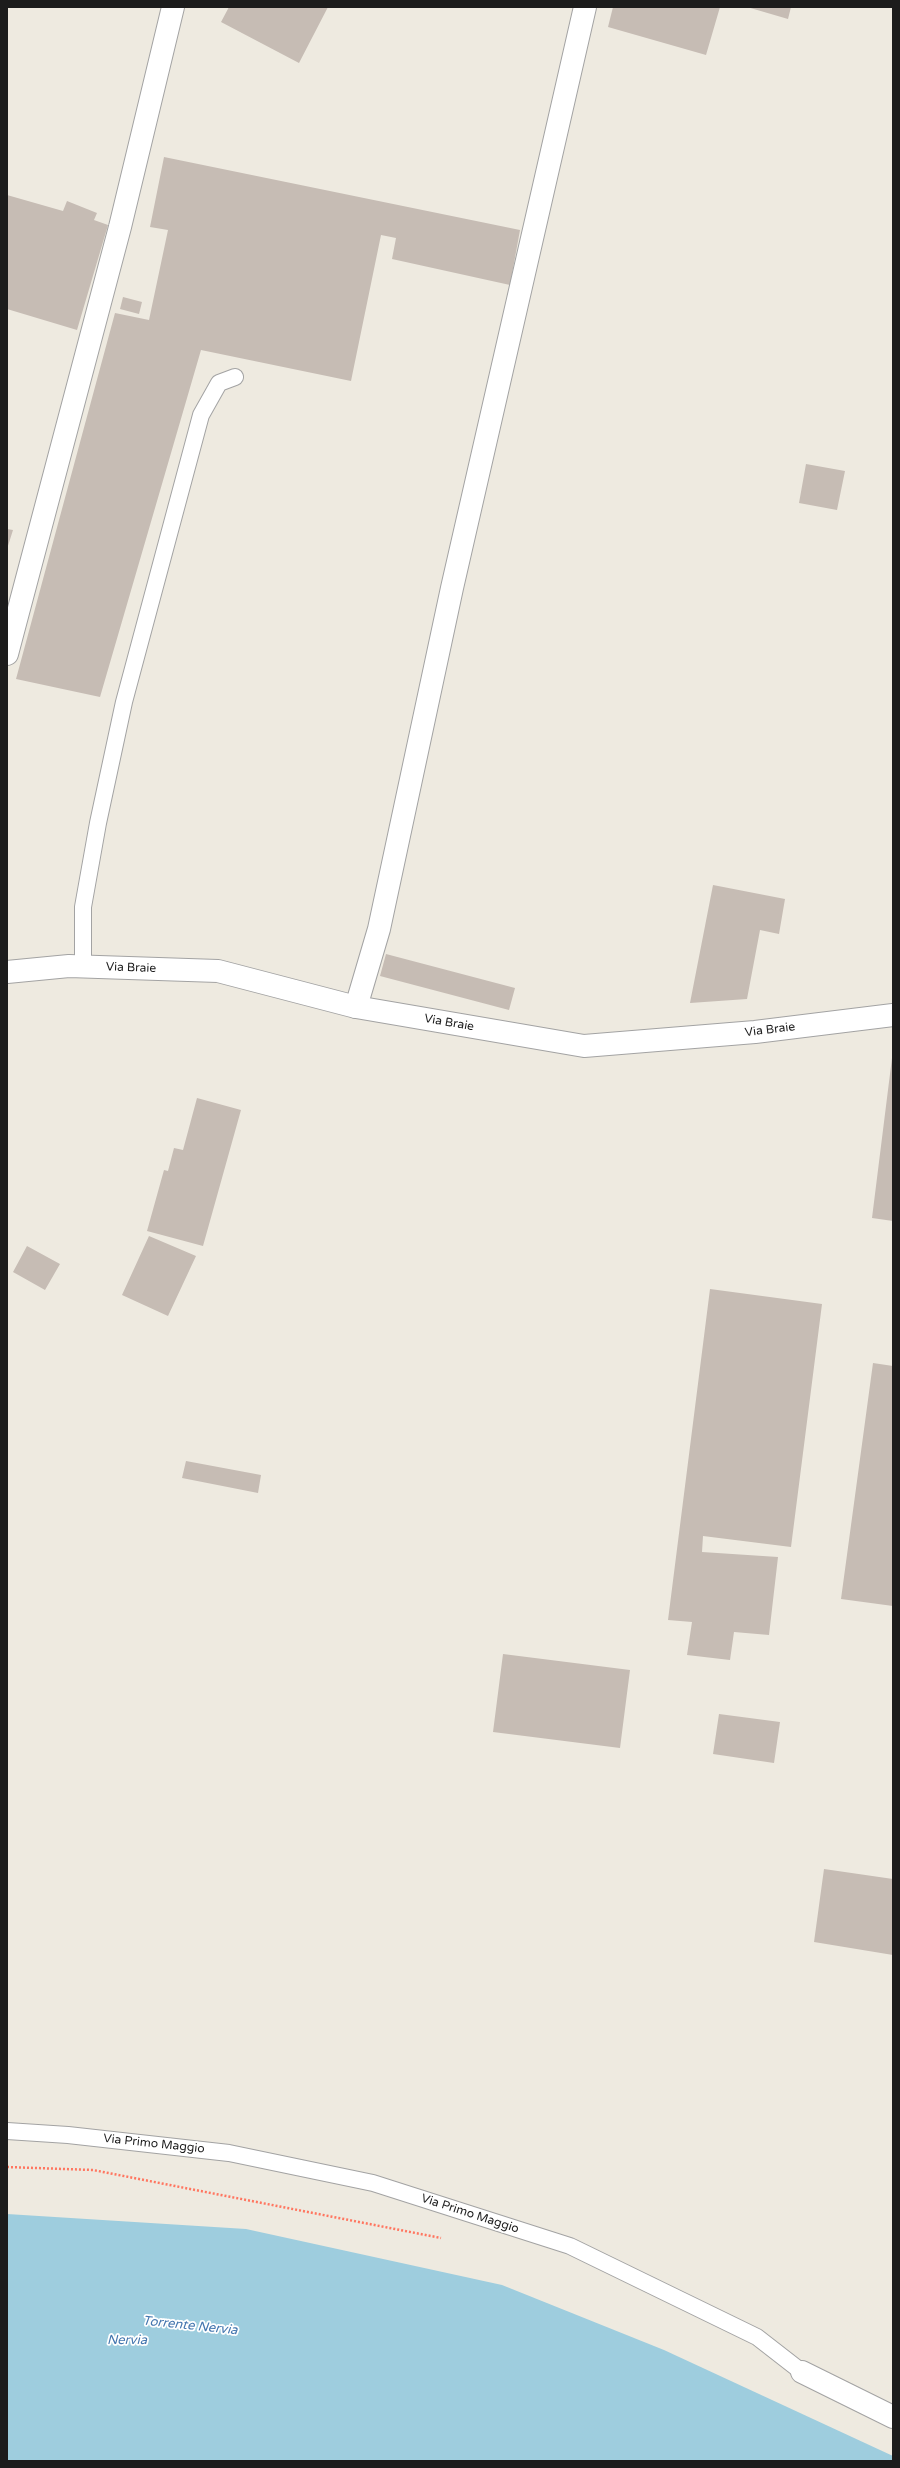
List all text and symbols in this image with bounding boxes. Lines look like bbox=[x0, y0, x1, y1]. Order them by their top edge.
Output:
street label: Via Braie bbox=[106, 960, 156, 976]
street label: Via Braie bbox=[423, 1012, 475, 1034]
street label: Via Braie bbox=[744, 1020, 796, 1040]
street label: Via Primo Maggio bbox=[103, 2132, 205, 2156]
street label: Via Primo Maggio bbox=[419, 2191, 521, 2237]
water label: Torrente Nervia bbox=[142, 2313, 238, 2339]
water label: Nervia bbox=[107, 2333, 147, 2349]

